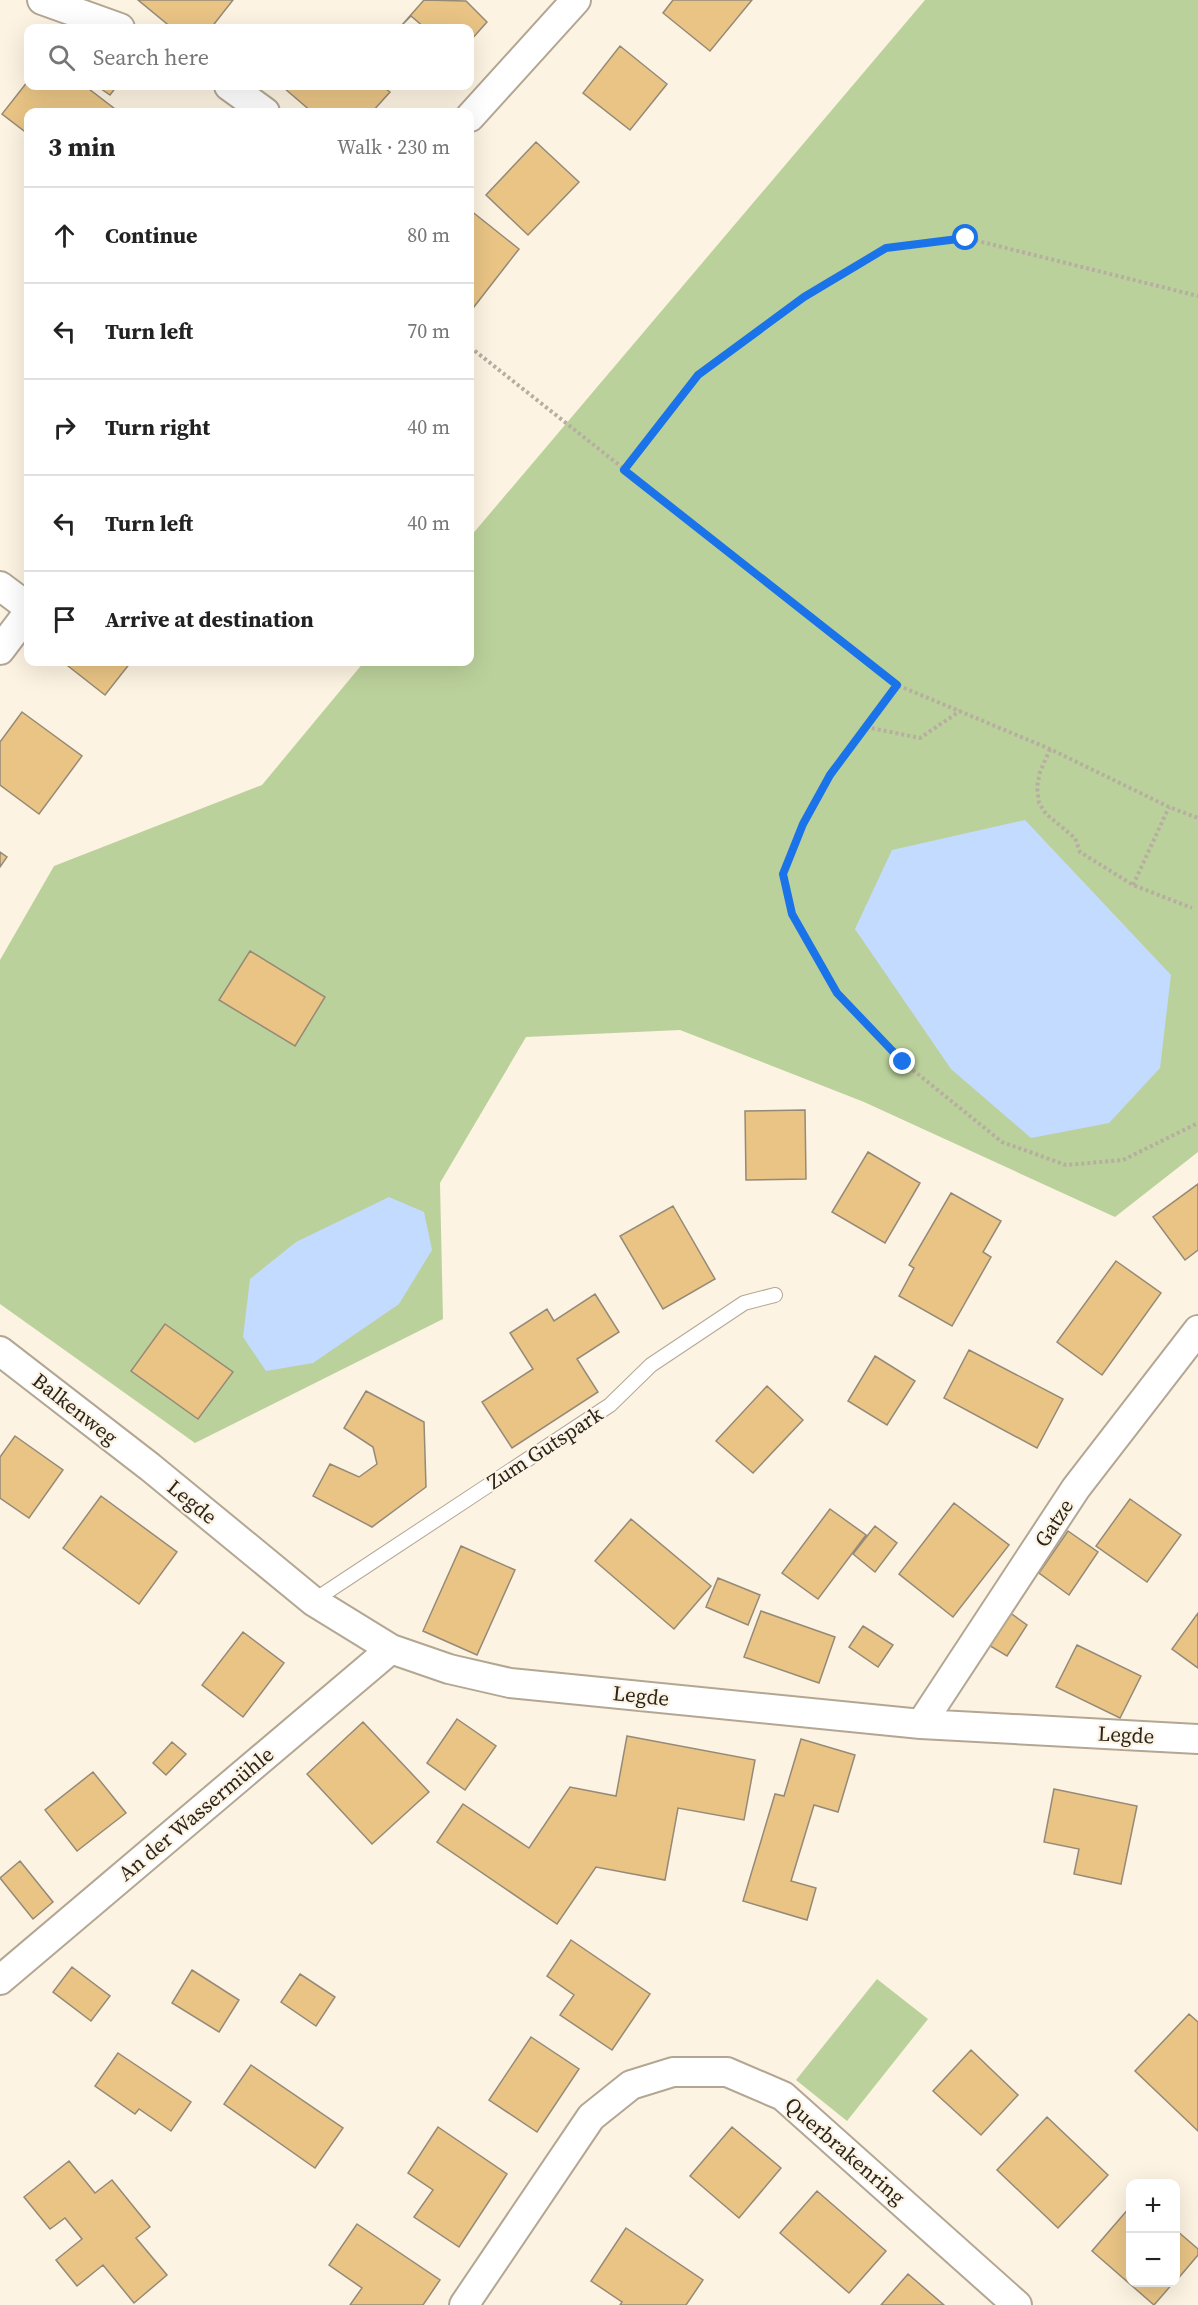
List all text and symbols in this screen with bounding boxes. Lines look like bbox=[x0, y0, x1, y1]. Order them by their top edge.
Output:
search box bbox=[24, 24, 474, 90]
icon: search bbox=[45, 41, 78, 74]
text: Search here bbox=[93, 42, 209, 72]
text: 3 min bbox=[48, 129, 115, 165]
text: Walk · 230 m bbox=[337, 133, 450, 161]
icon: ahead bbox=[48, 219, 81, 252]
text: Continue bbox=[105, 220, 198, 250]
text: 80 m bbox=[407, 221, 450, 249]
route start bbox=[952, 224, 978, 250]
icon: left bbox=[48, 315, 81, 348]
text: Turn left bbox=[105, 316, 193, 346]
text: 70 m bbox=[407, 317, 450, 345]
icon: right bbox=[48, 411, 81, 444]
text: Turn right bbox=[105, 412, 210, 442]
text: 40 m bbox=[407, 413, 450, 441]
icon: left bbox=[48, 507, 81, 540]
text: Turn left bbox=[105, 508, 193, 538]
text: 40 m bbox=[407, 509, 450, 537]
icon: arrive bbox=[48, 603, 81, 636]
text: Arrive at destination bbox=[105, 604, 314, 634]
route end bbox=[889, 1048, 915, 1074]
street label: Balkenweg bbox=[26, 1366, 124, 1451]
street label: Zum Gutspark bbox=[481, 1399, 609, 1496]
street label: Legde bbox=[161, 1473, 223, 1531]
street label: Gatze bbox=[1027, 1493, 1080, 1552]
street label: Legde bbox=[611, 1678, 671, 1713]
street label: Legde bbox=[1097, 1719, 1155, 1750]
street label: An der Wassermühle bbox=[112, 1740, 280, 1887]
street label: Querbrakenring bbox=[779, 2090, 912, 2211]
map controls bbox=[1126, 2179, 1180, 2287]
button: + bbox=[1126, 2179, 1180, 2233]
button: − bbox=[1126, 2233, 1180, 2287]

